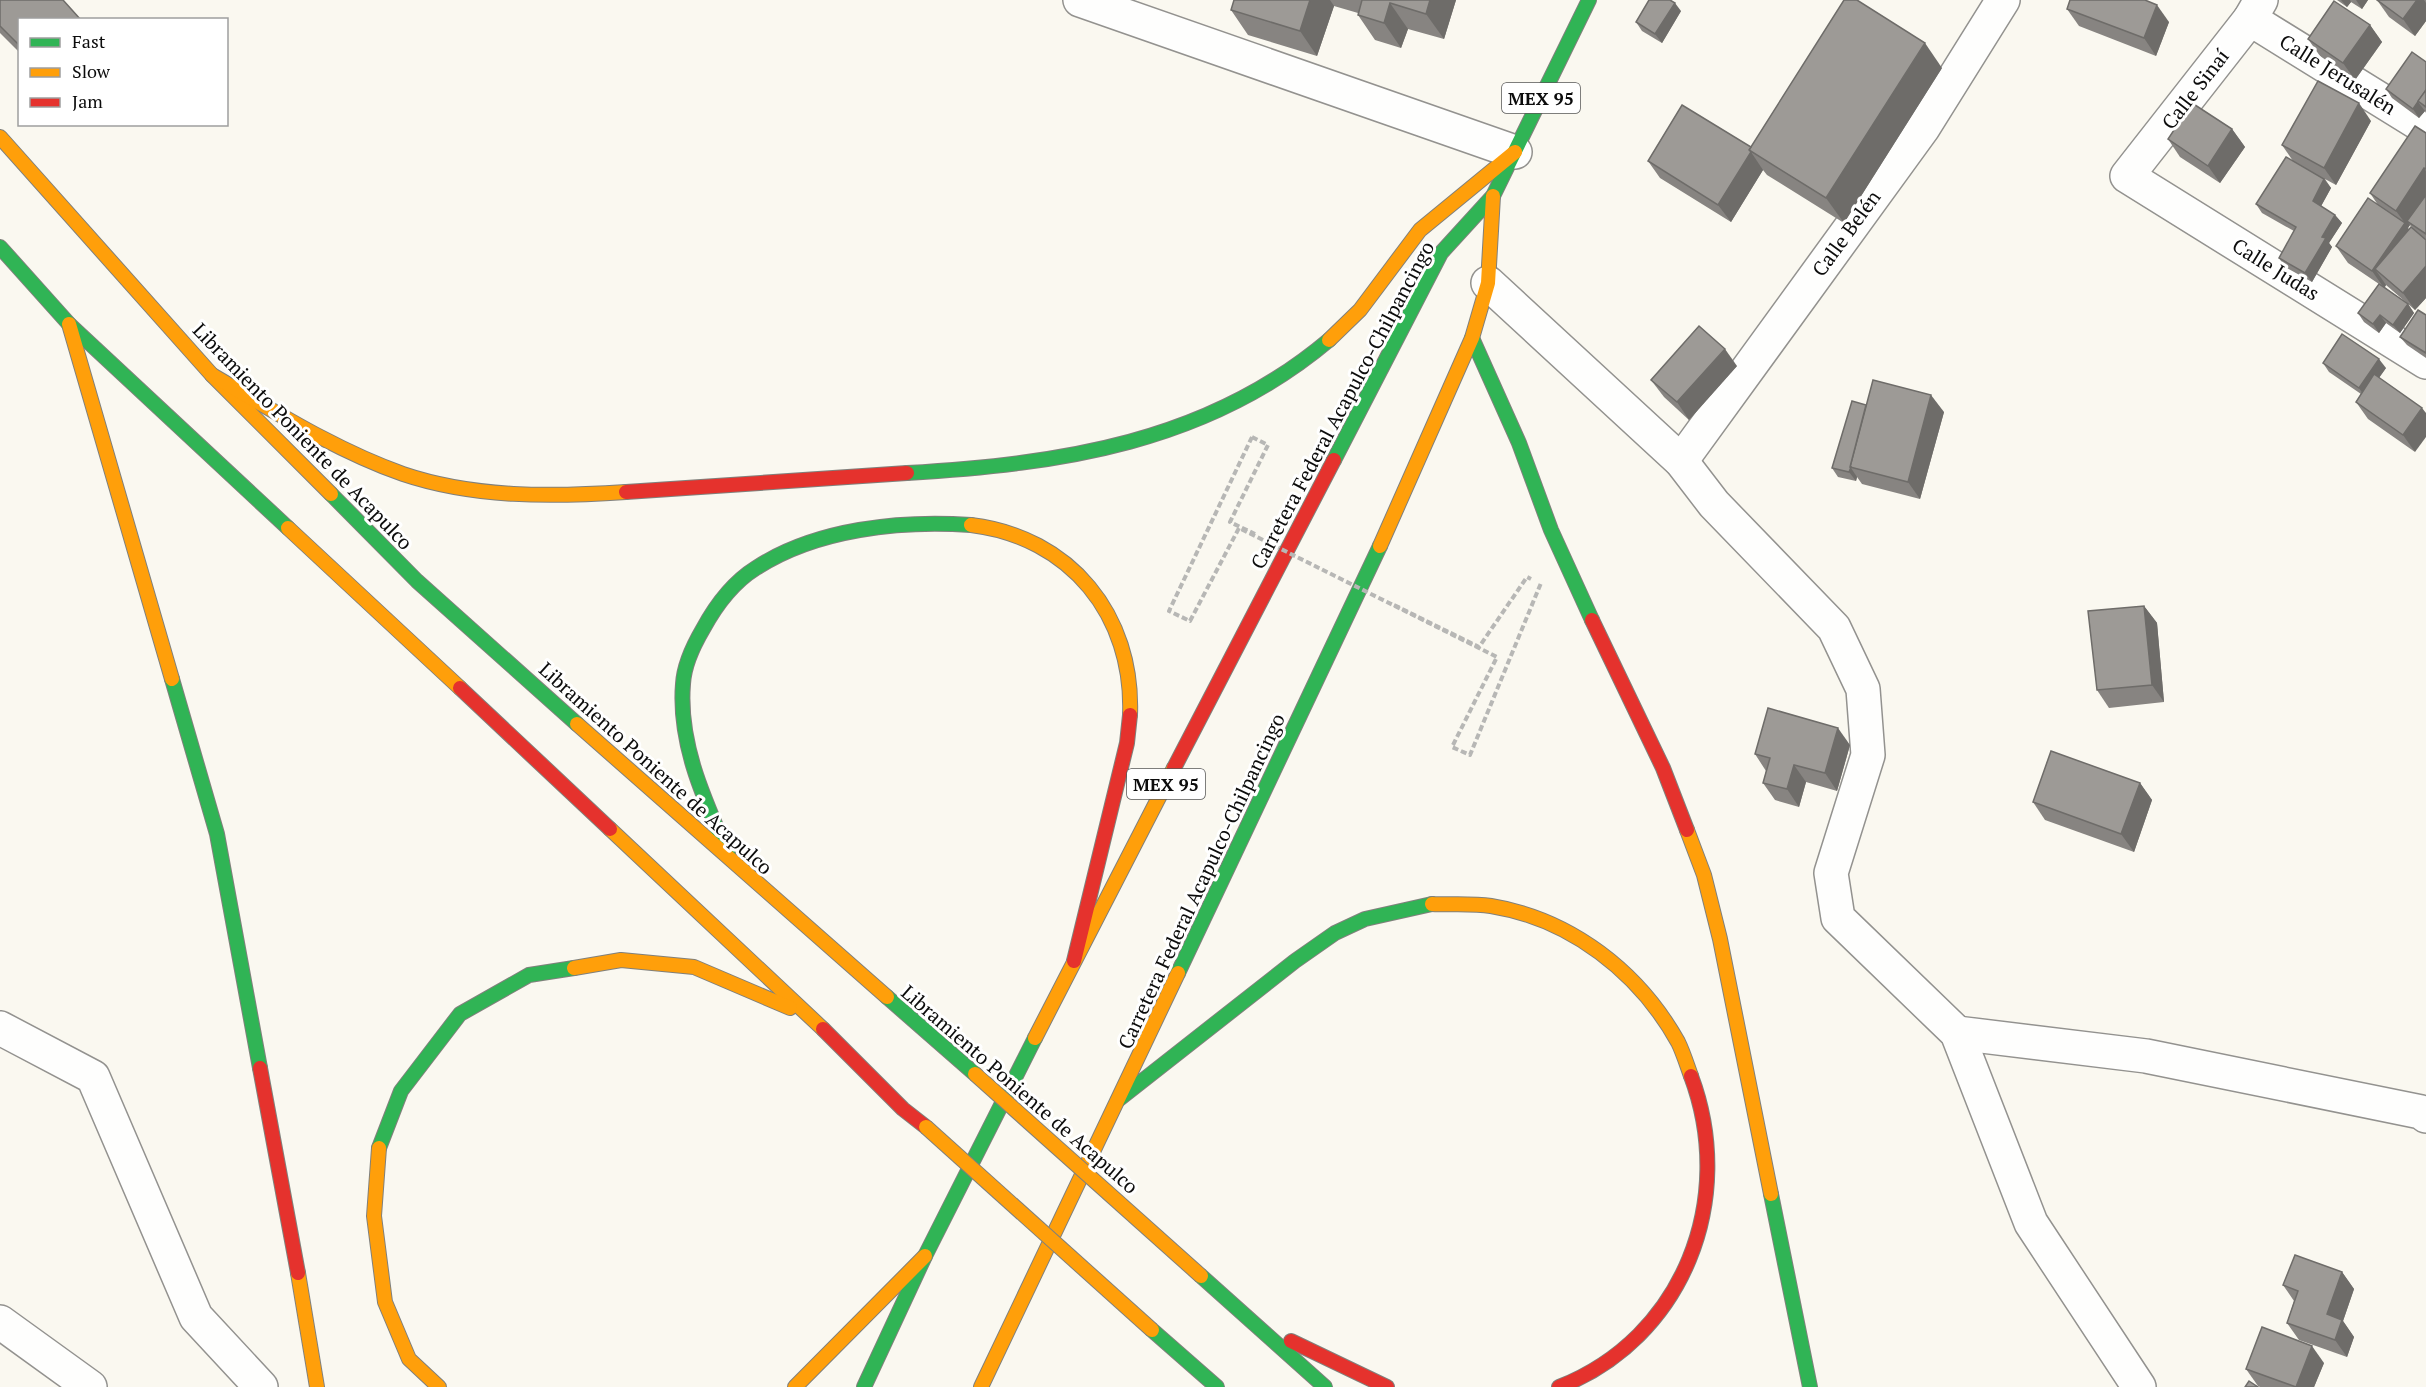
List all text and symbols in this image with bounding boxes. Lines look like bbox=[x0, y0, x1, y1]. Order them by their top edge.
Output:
legend bbox=[18, 18, 228, 126]
street label: Calle Jerusalén bbox=[2275, 27, 2402, 121]
text: Fast bbox=[72, 29, 106, 53]
street label: Calle Sinaí bbox=[2155, 43, 2235, 135]
text: Slow bbox=[72, 59, 111, 83]
road number: MEX 95 bbox=[1502, 83, 1580, 113]
text: Jam bbox=[72, 89, 103, 113]
street label: Calle Belén bbox=[1806, 184, 1886, 281]
street label: Calle Judas bbox=[2227, 232, 2325, 306]
street label: Carretera Federal Acapulco-Chilpancingo bbox=[1244, 236, 1440, 574]
street label: Libramiento Poniente de Acapulco bbox=[187, 317, 419, 555]
street label: Libramiento Poniente de Acapulco bbox=[533, 656, 779, 880]
street label: Carretera Federal Acapulco-Chilpancingo bbox=[1111, 709, 1291, 1053]
road number: MEX 95 bbox=[1127, 769, 1205, 799]
street label: Libramiento Poniente de Acapulco bbox=[896, 979, 1144, 1199]

